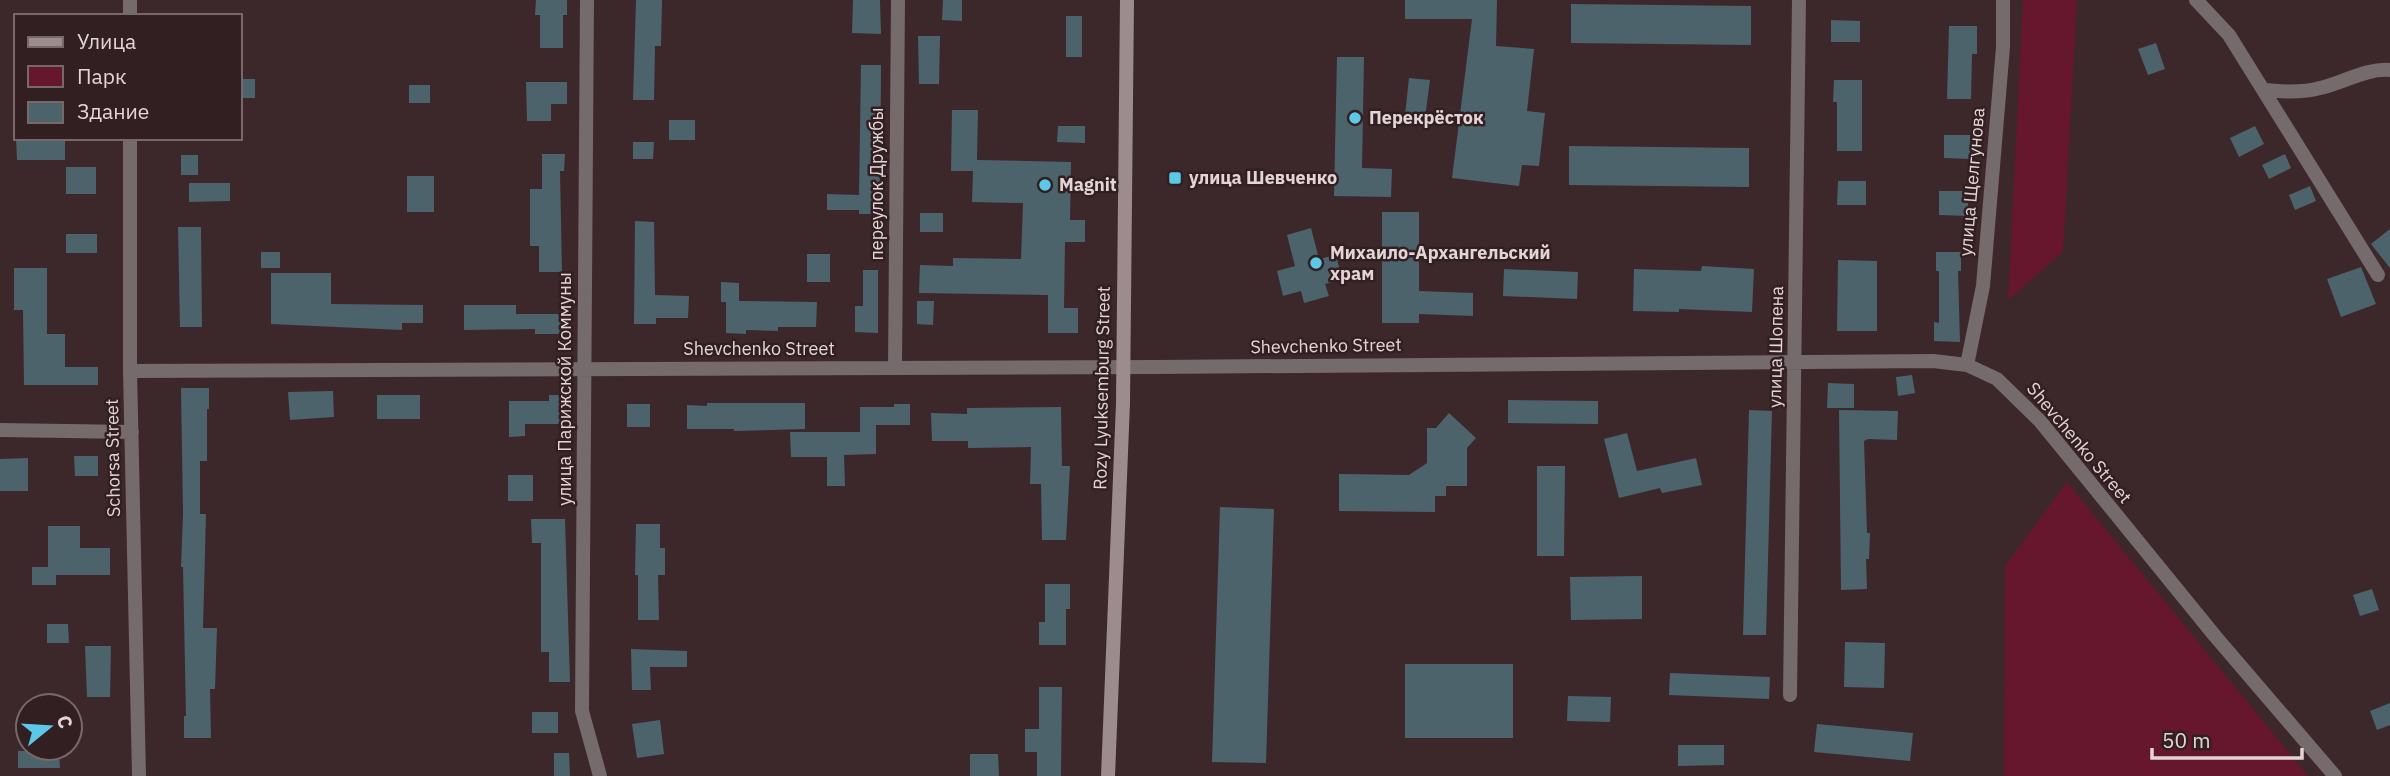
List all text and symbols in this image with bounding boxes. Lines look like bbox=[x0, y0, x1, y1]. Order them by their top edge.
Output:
legend bbox=[14, 14, 242, 140]
text: Улица bbox=[77, 27, 136, 55]
text: Парк bbox=[77, 62, 127, 90]
text: Здание bbox=[77, 97, 149, 125]
place label: Перекрёсток bbox=[1369, 106, 1484, 129]
street label: улица Щелгунова bbox=[1954, 106, 1989, 257]
street label: переулок Дружбы bbox=[865, 108, 888, 260]
marker: Перекрёсток bbox=[1347, 110, 1363, 126]
place label: улица Шевченко bbox=[1189, 166, 1337, 189]
marker: улица Шевченко bbox=[1167, 170, 1183, 186]
place label: Magnit bbox=[1059, 173, 1117, 196]
marker: Magnit bbox=[1037, 177, 1053, 193]
place label: Михаило-Архангельский храм bbox=[1330, 241, 1551, 285]
marker: Михаило-Архангельский храм bbox=[1308, 255, 1324, 271]
street label: улица Парижской Коммуны bbox=[553, 272, 576, 506]
street label: Rozy Lyuksemburg Street bbox=[1088, 286, 1115, 490]
street label: улица Шопена bbox=[1763, 286, 1788, 408]
street label: Shevchenko Street bbox=[1250, 333, 1402, 358]
street label: Shevchenko Street bbox=[683, 337, 835, 360]
street label: Shevchenko Street bbox=[2022, 377, 2137, 508]
street label: Schorsa Street bbox=[100, 399, 125, 517]
north arrow bbox=[14, 692, 84, 762]
text: С bbox=[52, 712, 78, 731]
scale bar bbox=[2152, 716, 2302, 760]
text: 50 m bbox=[2162, 726, 2211, 754]

